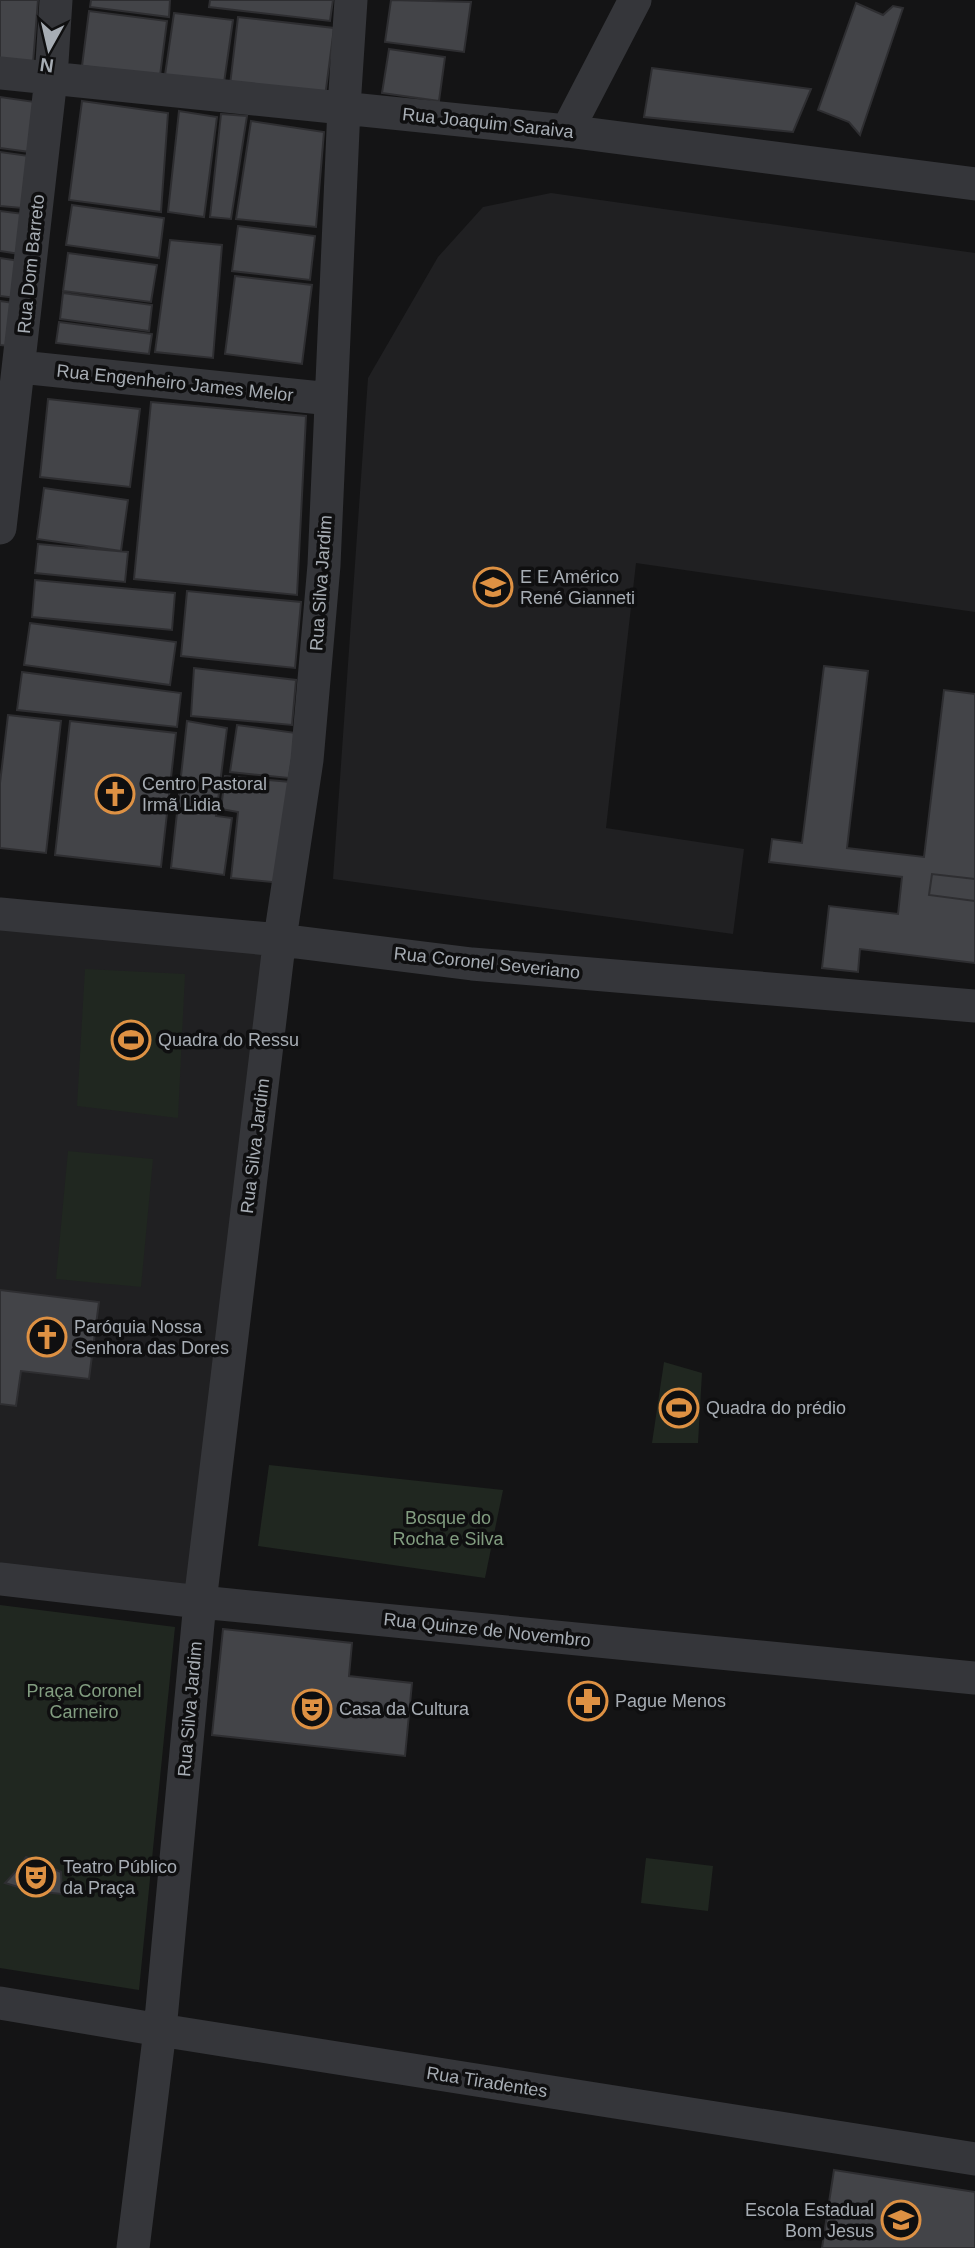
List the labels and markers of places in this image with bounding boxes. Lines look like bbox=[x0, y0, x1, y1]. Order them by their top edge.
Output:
school or university icon: E E Américo René Gianneti bbox=[472, 566, 514, 608]
place label: E E Américo René Gianneti bbox=[520, 567, 635, 608]
church icon: Centro Pastoral Irmã Lidia bbox=[94, 773, 136, 815]
place label: Centro Pastoral Irmã Lidia bbox=[142, 774, 267, 815]
sports icon: Quadra do Ressu bbox=[110, 1019, 152, 1061]
place label: Quadra do Ressu bbox=[158, 1030, 299, 1050]
church icon: Paróquia Nossa Senhora das Dores bbox=[26, 1316, 68, 1358]
place label: Paróquia Nossa Senhora das Dores bbox=[74, 1317, 229, 1358]
sports icon: Quadra do prédio bbox=[658, 1387, 700, 1429]
place label: Quadra do prédio bbox=[706, 1398, 846, 1418]
pharmacy icon: Pague Menos bbox=[567, 1680, 609, 1722]
theatre icon: Casa da Cultura bbox=[291, 1688, 333, 1730]
place label: Pague Menos bbox=[615, 1691, 726, 1711]
place label: Casa da Cultura bbox=[339, 1699, 470, 1719]
theatre icon: Teatro Público da Praça bbox=[15, 1856, 57, 1898]
place label: Teatro Público da Praça bbox=[63, 1857, 177, 1898]
school or university icon: Escola Estadual Bom Jesus bbox=[880, 2199, 922, 2241]
place label: Escola Estadual Bom Jesus bbox=[745, 2200, 874, 2241]

